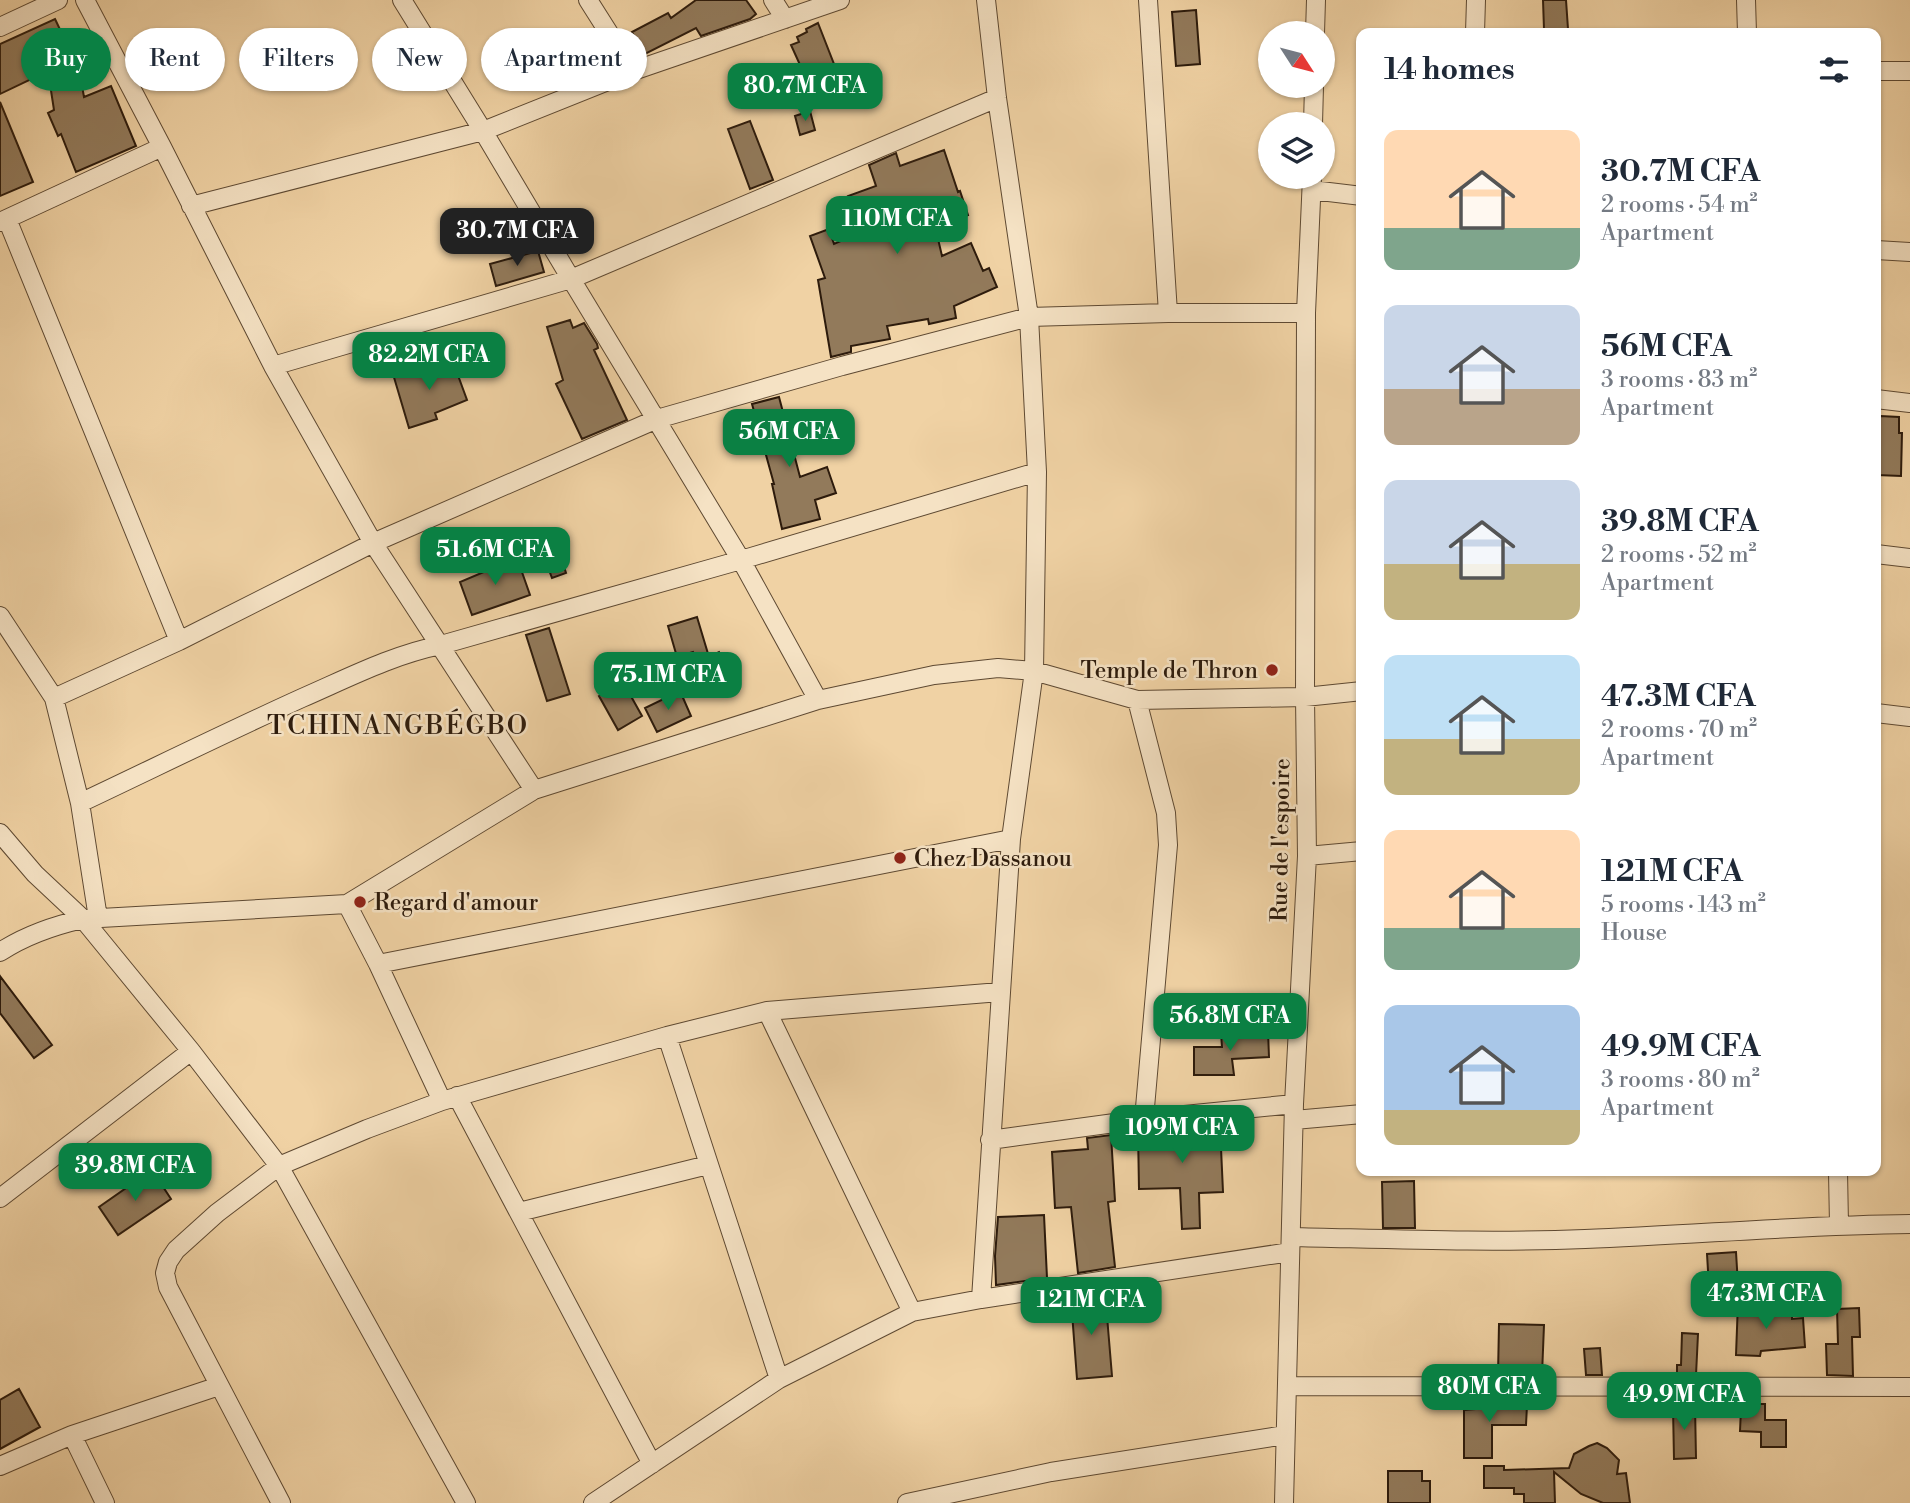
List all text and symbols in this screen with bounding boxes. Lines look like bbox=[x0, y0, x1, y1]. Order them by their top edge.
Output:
north arrow bbox=[1258, 21, 1335, 98]
map controls bbox=[1258, 21, 1335, 189]
chip: Buy bbox=[21, 28, 111, 91]
chip: Rent bbox=[125, 28, 225, 91]
chip: Filters bbox=[239, 28, 358, 91]
chip: New bbox=[372, 28, 467, 91]
chip: Apartment bbox=[481, 28, 647, 91]
text: 14 homes bbox=[1384, 51, 1515, 89]
icon: filters bbox=[1815, 51, 1853, 89]
pin: 80.7M CFA bbox=[725, 64, 885, 123]
text: 80.7M CFA bbox=[744, 72, 866, 100]
button: layers bbox=[1258, 112, 1335, 189]
text: 30.7M CFA bbox=[1601, 153, 1760, 191]
icon: home bbox=[1440, 158, 1524, 242]
text: 2 rooms · 54 m² bbox=[1601, 191, 1758, 219]
pin: 110M CFA bbox=[825, 196, 969, 256]
text: 110M CFA bbox=[842, 205, 952, 233]
pin: 30.7M CFA bbox=[437, 208, 597, 268]
text: 30.7M CFA bbox=[456, 217, 578, 245]
text: Apartment bbox=[1601, 219, 1714, 247]
text: 56M CFA bbox=[1601, 328, 1732, 366]
pin: 82.2M CFA bbox=[349, 332, 509, 392]
icon: home bbox=[1440, 333, 1524, 417]
text: 82.2M CFA bbox=[368, 341, 490, 369]
text: 3 rooms · 83 m² bbox=[1601, 366, 1757, 394]
text: Apartment bbox=[1601, 394, 1714, 422]
pin: 56M CFA bbox=[724, 410, 854, 469]
text: 56M CFA bbox=[739, 418, 839, 446]
text: 39.8M CFA bbox=[1601, 503, 1759, 541]
icon: home bbox=[1440, 508, 1524, 592]
pin: 51.6M CFA bbox=[415, 528, 575, 587]
text: 51.6M CFA bbox=[436, 536, 554, 564]
text: 2 rooms · 52 m² bbox=[1601, 541, 1757, 569]
text: Apartment bbox=[1601, 569, 1714, 597]
pin: 75.1M CFA bbox=[588, 652, 748, 712]
place label: Temple de Thron bbox=[1081, 657, 1258, 685]
text: 75.1M CFA bbox=[610, 661, 726, 689]
marker: Temple de Thron bbox=[1264, 662, 1280, 678]
text: 47.3M CFA bbox=[1601, 678, 1756, 716]
icon: home bbox=[1440, 683, 1524, 767]
district label: TCHINANGBÉGBO bbox=[267, 708, 529, 742]
text: 2 rooms · 70 m² bbox=[1601, 716, 1757, 744]
text: Apartment bbox=[1601, 744, 1714, 772]
street label: Rue de l'espoire bbox=[1266, 758, 1296, 922]
place label: Chez Dassanou bbox=[914, 845, 1072, 873]
marker: Chez Dassanou bbox=[892, 850, 908, 866]
text: 121M CFA bbox=[1601, 853, 1743, 891]
icon: home bbox=[1440, 858, 1524, 942]
place label: Regard d'amour bbox=[374, 889, 538, 917]
text: 5 rooms · 143 m² bbox=[1601, 891, 1766, 919]
marker: Regard d'amour bbox=[352, 894, 368, 910]
text: House bbox=[1601, 919, 1667, 947]
pin: 56.8M CFA bbox=[1150, 993, 1310, 1053]
text: 56.8M CFA bbox=[1169, 1002, 1291, 1030]
text: 49.9M CFA bbox=[1601, 1028, 1760, 1066]
icon: home bbox=[1440, 1033, 1524, 1117]
text: 3 rooms · 80 m² bbox=[1601, 1066, 1760, 1094]
text: Apartment bbox=[1601, 1094, 1714, 1122]
pin: 109M CFA bbox=[1110, 1106, 1254, 1165]
text: 109M CFA bbox=[1125, 1114, 1239, 1142]
pin: 39.8M CFA bbox=[55, 1144, 215, 1203]
text: 39.8M CFA bbox=[75, 1152, 195, 1180]
pin: 47.3M CFA bbox=[1686, 1272, 1846, 1331]
pin: 121M CFA bbox=[1019, 1278, 1163, 1337]
text: 47.3M CFA bbox=[1707, 1280, 1825, 1308]
text: 121M CFA bbox=[1037, 1286, 1145, 1314]
pin: 80M CFA bbox=[1424, 1364, 1554, 1424]
pin: 49.9M CFA bbox=[1604, 1372, 1764, 1432]
text: 80M CFA bbox=[1438, 1373, 1540, 1401]
text: 49.9M CFA bbox=[1623, 1381, 1745, 1409]

